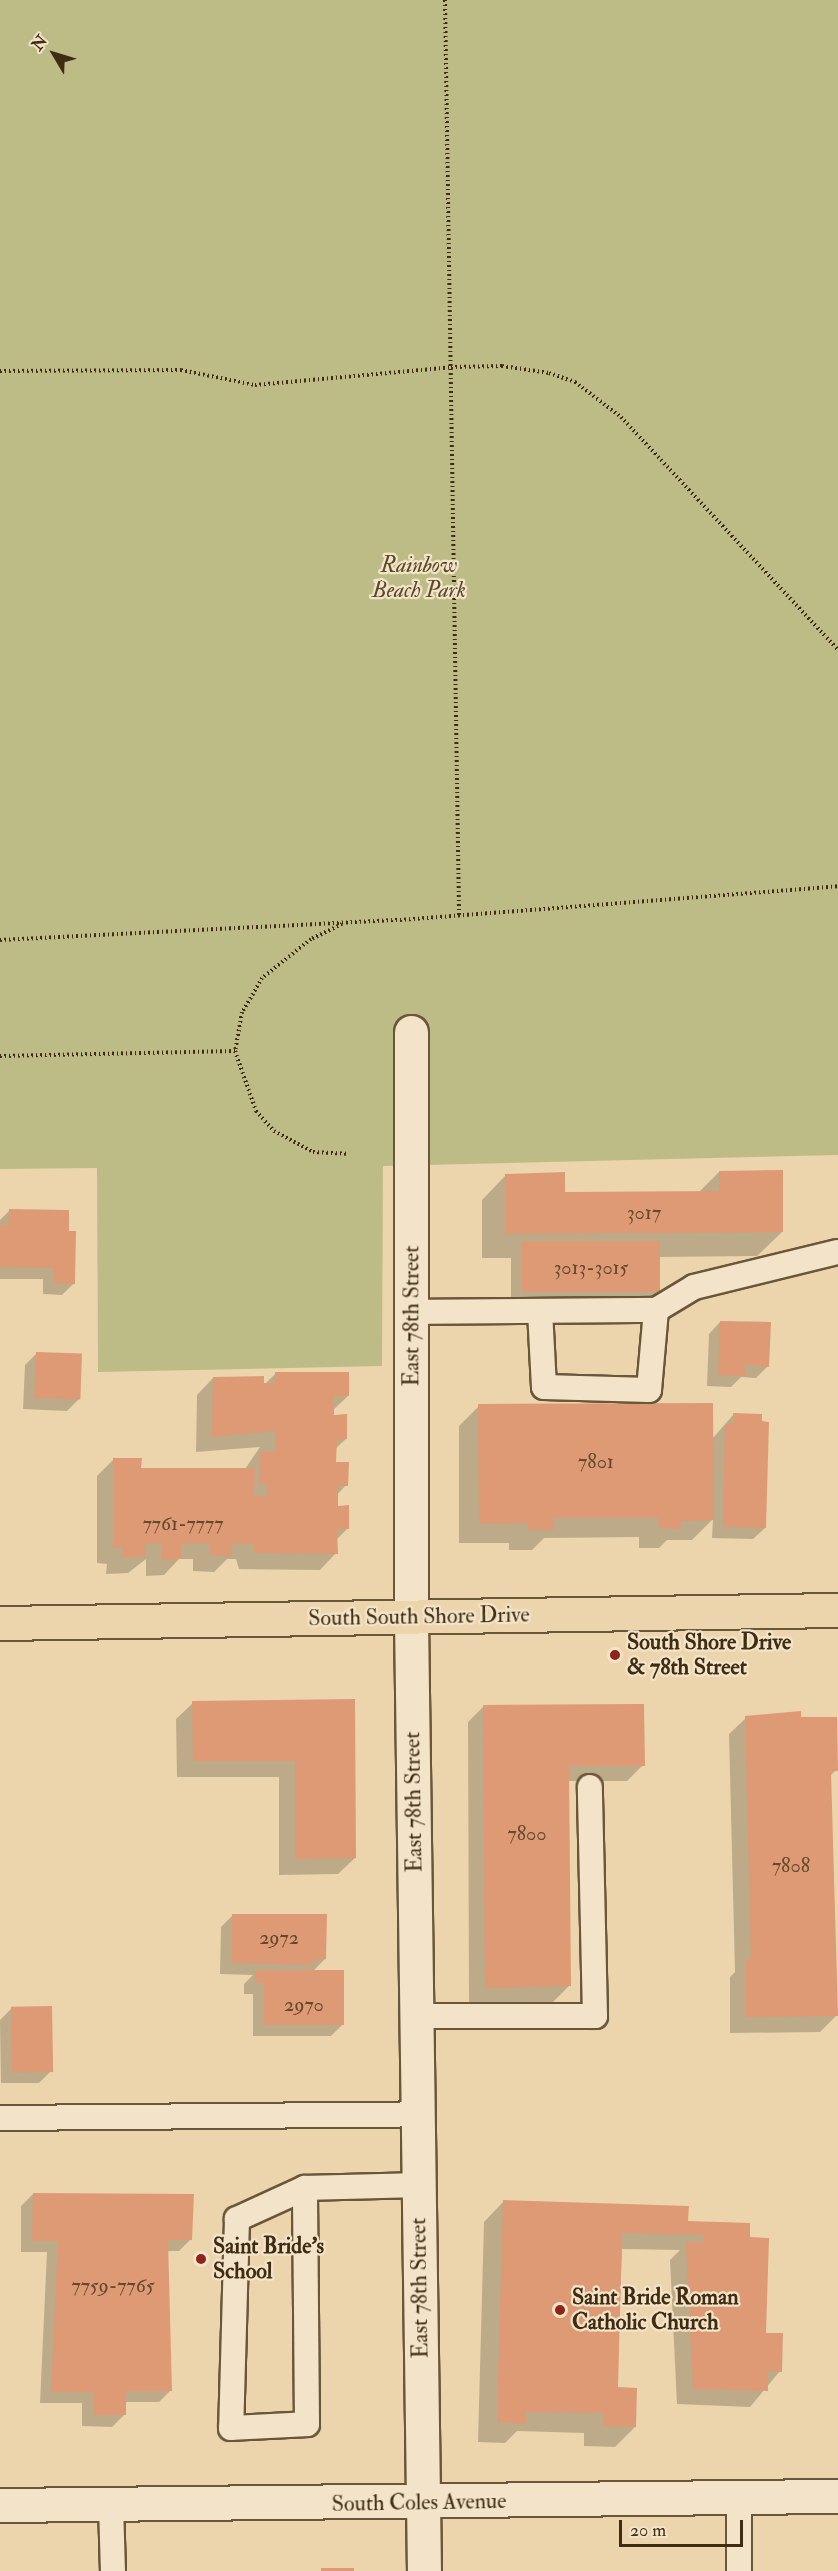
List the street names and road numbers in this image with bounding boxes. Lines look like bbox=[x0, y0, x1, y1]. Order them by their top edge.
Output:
street label: East 78th Street bbox=[399, 1246, 425, 1386]
street label: South South Shore Drive bbox=[308, 1602, 530, 1632]
street label: East 78th Street bbox=[400, 1731, 428, 1873]
street label: East 78th Street bbox=[406, 2217, 434, 2359]
street label: South Coles Avenue bbox=[331, 2488, 507, 2518]

